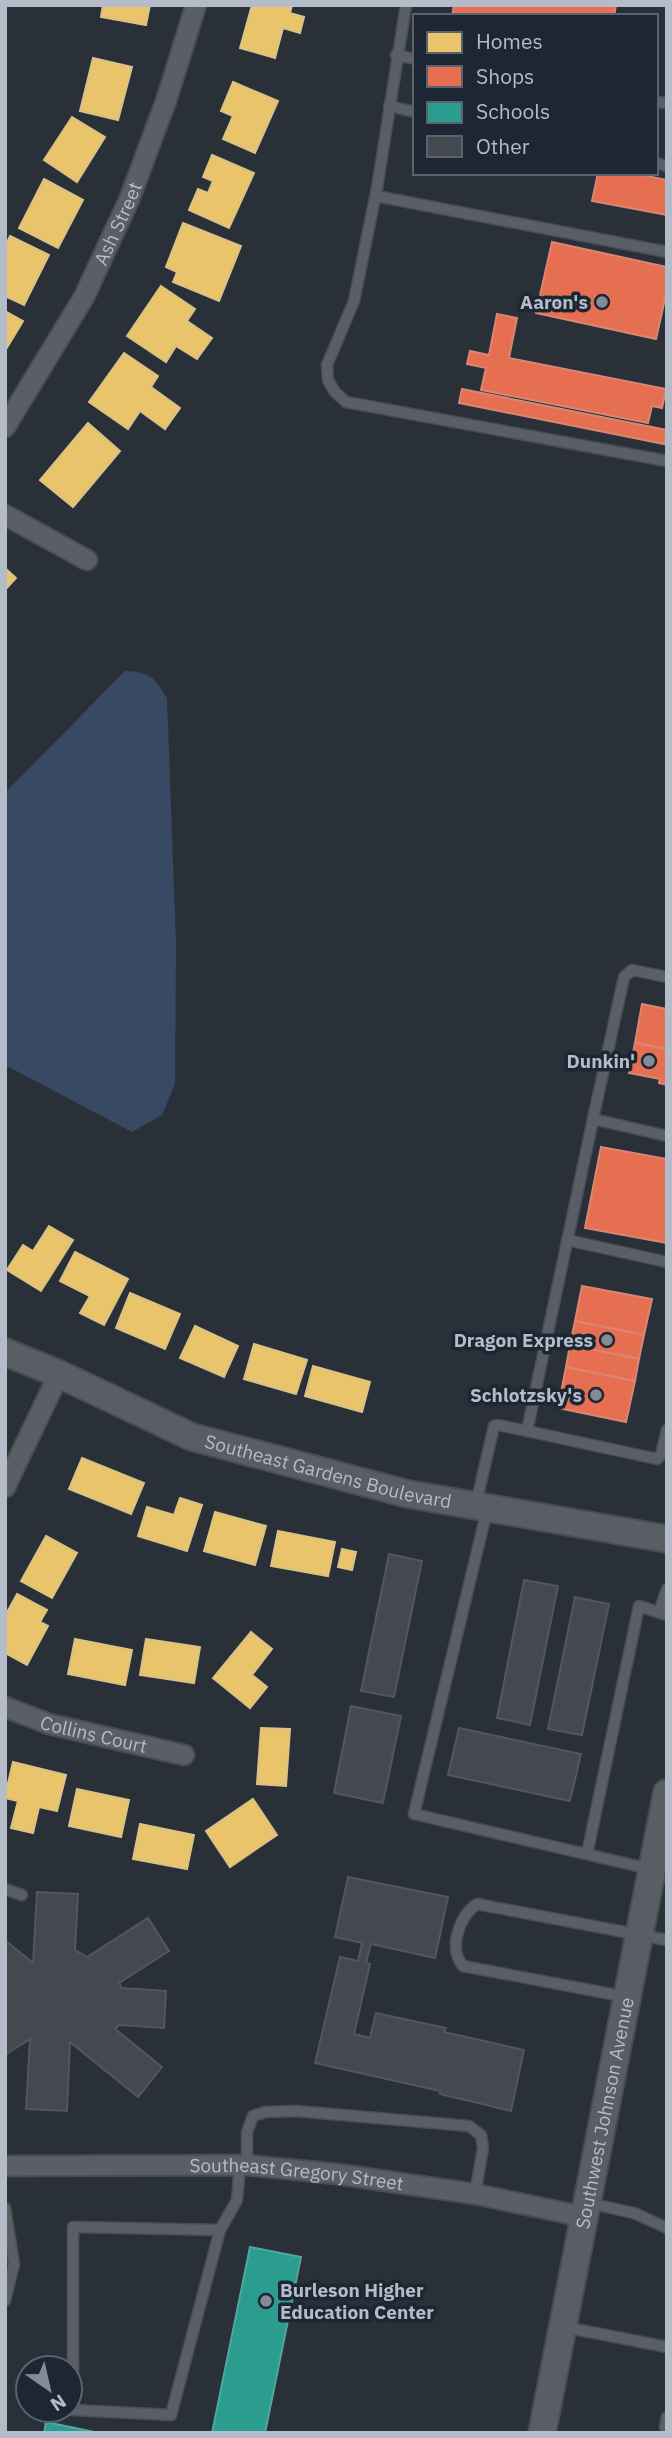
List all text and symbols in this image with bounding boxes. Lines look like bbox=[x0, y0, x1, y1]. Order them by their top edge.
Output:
legend bbox=[413, 14, 658, 175]
text: Homes bbox=[476, 27, 543, 55]
text: Shops bbox=[476, 62, 534, 90]
text: Schools bbox=[476, 97, 550, 125]
text: Other bbox=[476, 132, 530, 160]
street label: Ash Street bbox=[88, 179, 147, 269]
place label: Aaron's bbox=[520, 290, 588, 314]
marker: Aaron's bbox=[594, 294, 610, 310]
place label: Dunkin' bbox=[567, 1049, 635, 1073]
marker: Dunkin' bbox=[641, 1053, 657, 1069]
place label: Dragon Express bbox=[454, 1328, 593, 1352]
marker: Dragon Express bbox=[599, 1332, 615, 1348]
place label: Schlotzsky's bbox=[470, 1383, 582, 1407]
marker: Schlotzsky's bbox=[588, 1387, 604, 1403]
street label: Southeast Gardens Boulevard bbox=[202, 1429, 453, 1513]
street label: Collins Court bbox=[37, 1710, 149, 1758]
street label: Southwest Johnson Avenue bbox=[570, 1995, 639, 2231]
street label: Southeast Gregory Street bbox=[189, 2153, 405, 2196]
place label: Burleson Higher Education Center bbox=[280, 2278, 434, 2324]
marker: Burleson Higher Education Center bbox=[258, 2293, 274, 2309]
north arrow bbox=[14, 2354, 84, 2424]
text: N bbox=[46, 2389, 71, 2417]

